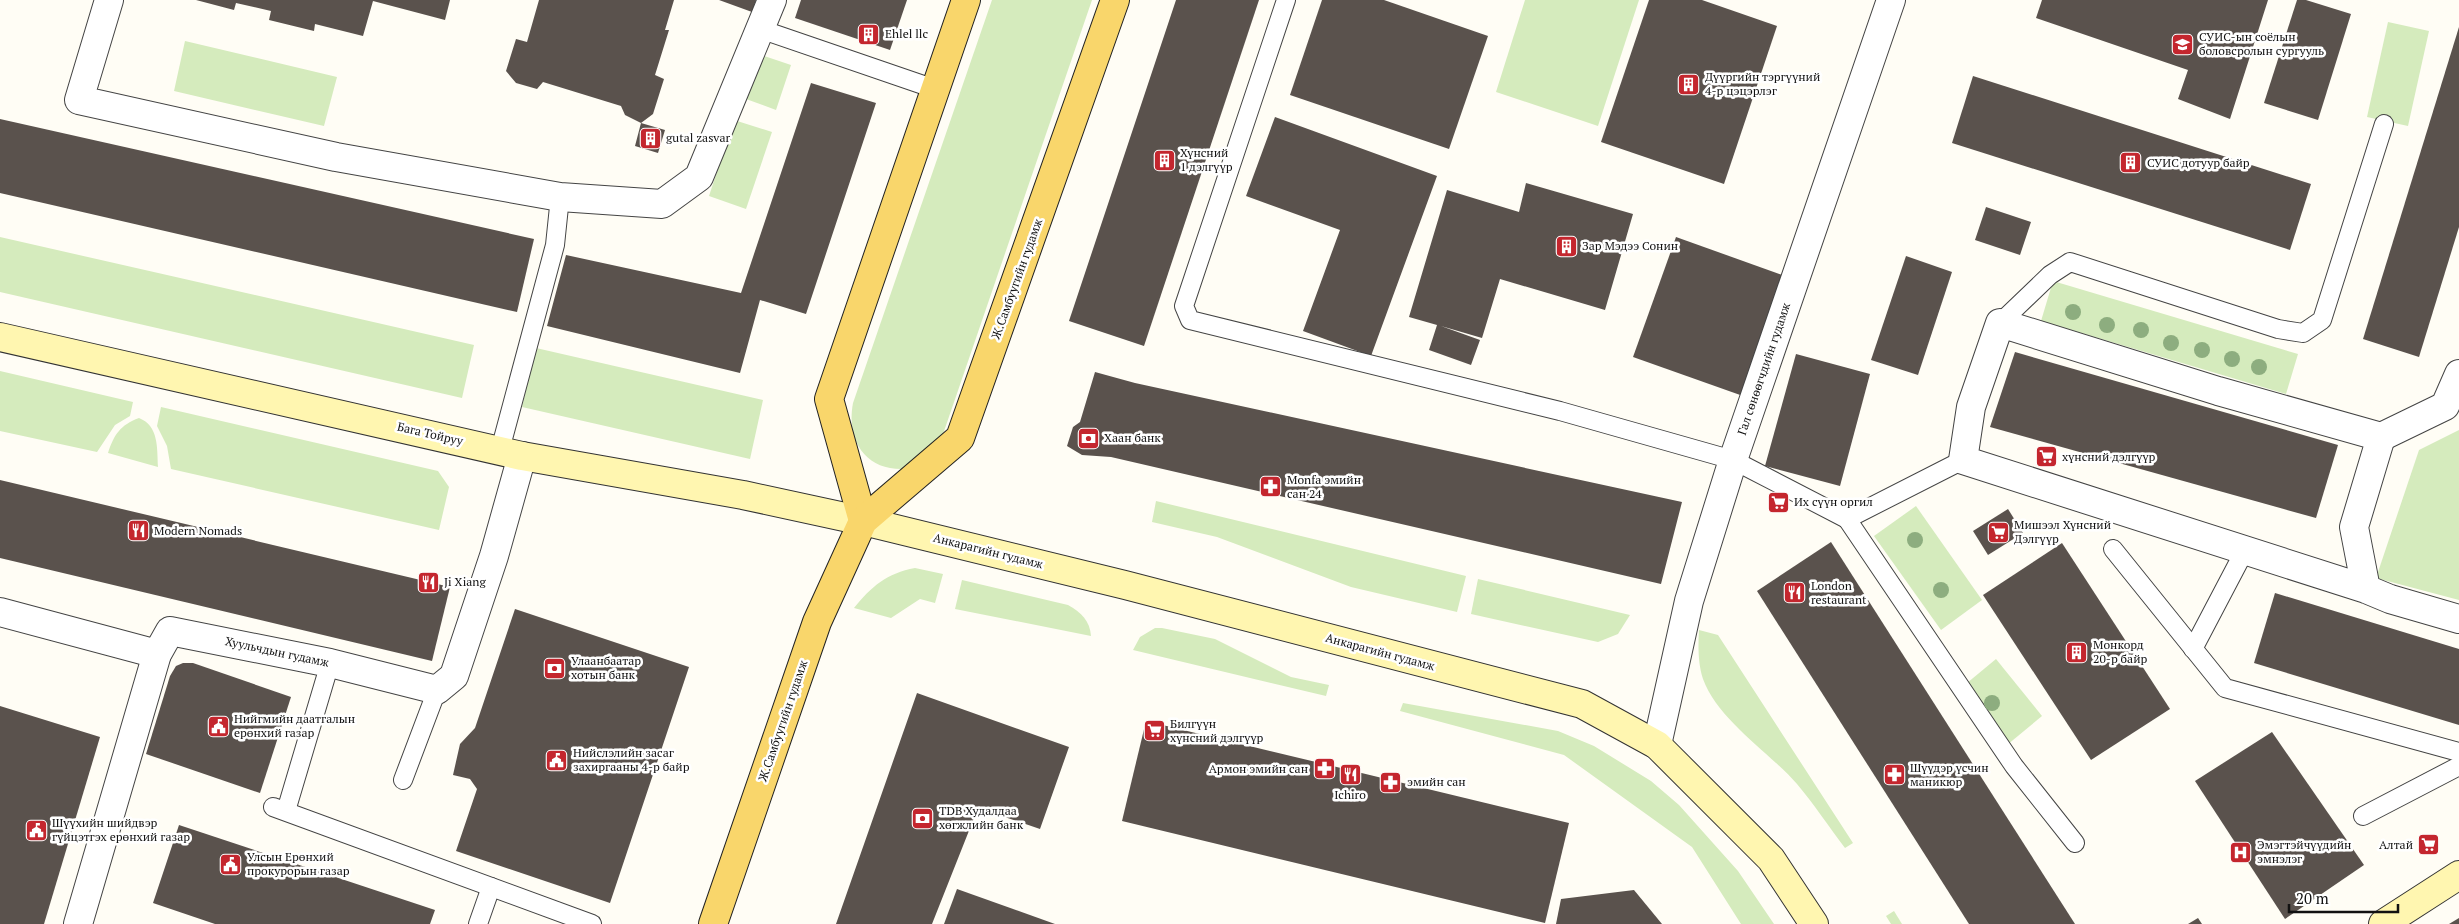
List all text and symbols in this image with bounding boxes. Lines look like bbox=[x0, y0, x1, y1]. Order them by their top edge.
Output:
building icon: Ehlel llc bbox=[857, 22, 881, 46]
place label: Ehlel llc bbox=[885, 26, 928, 41]
place label: СУИС-ын соёлын боловсролын сургууль bbox=[2199, 29, 2324, 58]
school or university icon: СУИС-ын соёлын боловсролын сургууль bbox=[2171, 32, 2195, 56]
place label: Дүүргийн тэргүүний 4-р цэцэрлэг bbox=[1705, 69, 1820, 98]
building icon: Дүүргийн тэргүүний 4-р цэцэрлэг bbox=[1677, 72, 1701, 96]
building icon: gutal zasvar bbox=[638, 126, 662, 150]
place label: gutal zasvar bbox=[666, 130, 730, 145]
place label: Хүнсний 1 дэлгүүр bbox=[1180, 145, 1233, 174]
building icon: Хүнсний 1 дэлгүүр bbox=[1152, 148, 1176, 172]
building icon: СУИС дотуур байр bbox=[2119, 151, 2143, 175]
place label: СУИС дотуур байр bbox=[2147, 155, 2250, 170]
street label: Ж.Самбуугийн гудамж bbox=[988, 216, 1045, 341]
building icon: Зар Мэдээ Сонин bbox=[1554, 234, 1578, 258]
place label: Зар Мэдээ Сонин bbox=[1582, 238, 1678, 253]
street label: Гал сөнөөгчдийн гудамж bbox=[1734, 300, 1793, 437]
street label: Бага Тойруу bbox=[396, 419, 465, 449]
bank icon: Хаан банк bbox=[1076, 426, 1100, 450]
place label: Хаан банк bbox=[1104, 430, 1161, 445]
supermarket icon: хүнсний дэлгүүр bbox=[2034, 445, 2058, 469]
place label: хүнсний дэлгүүр bbox=[2062, 449, 2156, 464]
place label: Monfa эмийн сан 24 bbox=[1287, 472, 1361, 501]
pharmacy icon: Monfa эмийн сан 24 bbox=[1259, 475, 1283, 499]
supermarket icon: Их сүүн оргил bbox=[1766, 490, 1790, 514]
place label: Их сүүн оргил bbox=[1794, 494, 1873, 509]
place label: Мишээл Хүнсний Дэлгүүр bbox=[2014, 517, 2111, 546]
restaurant icon: Modern Nomads bbox=[126, 519, 150, 543]
supermarket icon: Мишээл Хүнсний Дэлгүүр bbox=[1986, 520, 2010, 544]
place label: Modern Nomads bbox=[154, 523, 242, 538]
street label: Анкарагийн гудамж bbox=[932, 530, 1045, 571]
restaurant icon: Ji Xiang bbox=[416, 570, 440, 594]
place label: Ji Xiang bbox=[444, 574, 486, 589]
place label: London restaurant bbox=[1811, 578, 1867, 607]
restaurant icon: London restaurant bbox=[1783, 581, 1807, 605]
street label: Анкарагийн гудамж bbox=[1324, 630, 1437, 673]
street label: Хуульчдын гудамж bbox=[224, 633, 331, 670]
place label: Монкорд 20-р байр bbox=[2093, 637, 2147, 666]
building icon: Монкорд 20-р байр bbox=[2065, 640, 2089, 664]
place label: Улаанбаатар хотын банк bbox=[571, 653, 641, 682]
bank icon: Улаанбаатар хотын банк bbox=[543, 656, 567, 680]
street label: Ж.Самбуугийн гудамж bbox=[755, 658, 810, 783]
place label: Нийгмийн даатгалын ерөнхий газар bbox=[234, 711, 355, 740]
public building icon: Нийгмийн даатгалын ерөнхий газар bbox=[206, 714, 230, 738]
place label: Билгүүн хүнсний дэлгүүр bbox=[1170, 716, 1264, 745]
supermarket icon: Билгүүн хүнсний дэлгүүр bbox=[1142, 719, 1166, 743]
place label: Нийслэлийн засаг захиргааны 4-р байр bbox=[573, 745, 690, 774]
public building icon: Нийслэлийн засаг захиргааны 4-р байр bbox=[545, 748, 569, 772]
pharmacy icon: Армон эмийн сан bbox=[1312, 757, 1336, 781]
place label: Шүүдэр үсчин маникюр bbox=[1910, 760, 1989, 789]
place label: Армон эмийн сан bbox=[1209, 761, 1308, 776]
restaurant icon: Ichiro bbox=[1338, 762, 1362, 786]
pharmacy icon: Шүүдэр үсчин маникюр bbox=[1882, 763, 1906, 787]
pharmacy icon: эмийн сан bbox=[1379, 770, 1403, 794]
place label: эмийн сан bbox=[1407, 774, 1466, 789]
place label: Ichiro bbox=[1334, 787, 1366, 802]
place label: TDB Худалдаа хөгжлийн банк bbox=[939, 803, 1024, 832]
bank icon: TDB Худалдаа хөгжлийн банк bbox=[911, 806, 935, 830]
place label: Шүүхийн шийдвэр гүйцэтгэх ерөнхий газар bbox=[52, 815, 190, 844]
public building icon: Шүүхийн шийдвэр гүйцэтгэх ерөнхий газар bbox=[24, 818, 48, 842]
supermarket icon: Алтай bbox=[2417, 833, 2441, 857]
place label: Эмэгтэйчүүдийн эмнэлэг bbox=[2257, 837, 2351, 866]
place label: Алтай bbox=[2379, 837, 2413, 852]
hospital icon: Эмэгтэйчүүдийн эмнэлэг bbox=[2229, 840, 2253, 864]
place label: Улсын Ерөнхий прокурорын газар bbox=[247, 849, 350, 878]
public building icon: Улсын Ерөнхий прокурорын газар bbox=[219, 852, 243, 876]
scale bar bbox=[2289, 882, 2398, 914]
text: 20 m bbox=[2296, 888, 2329, 908]

